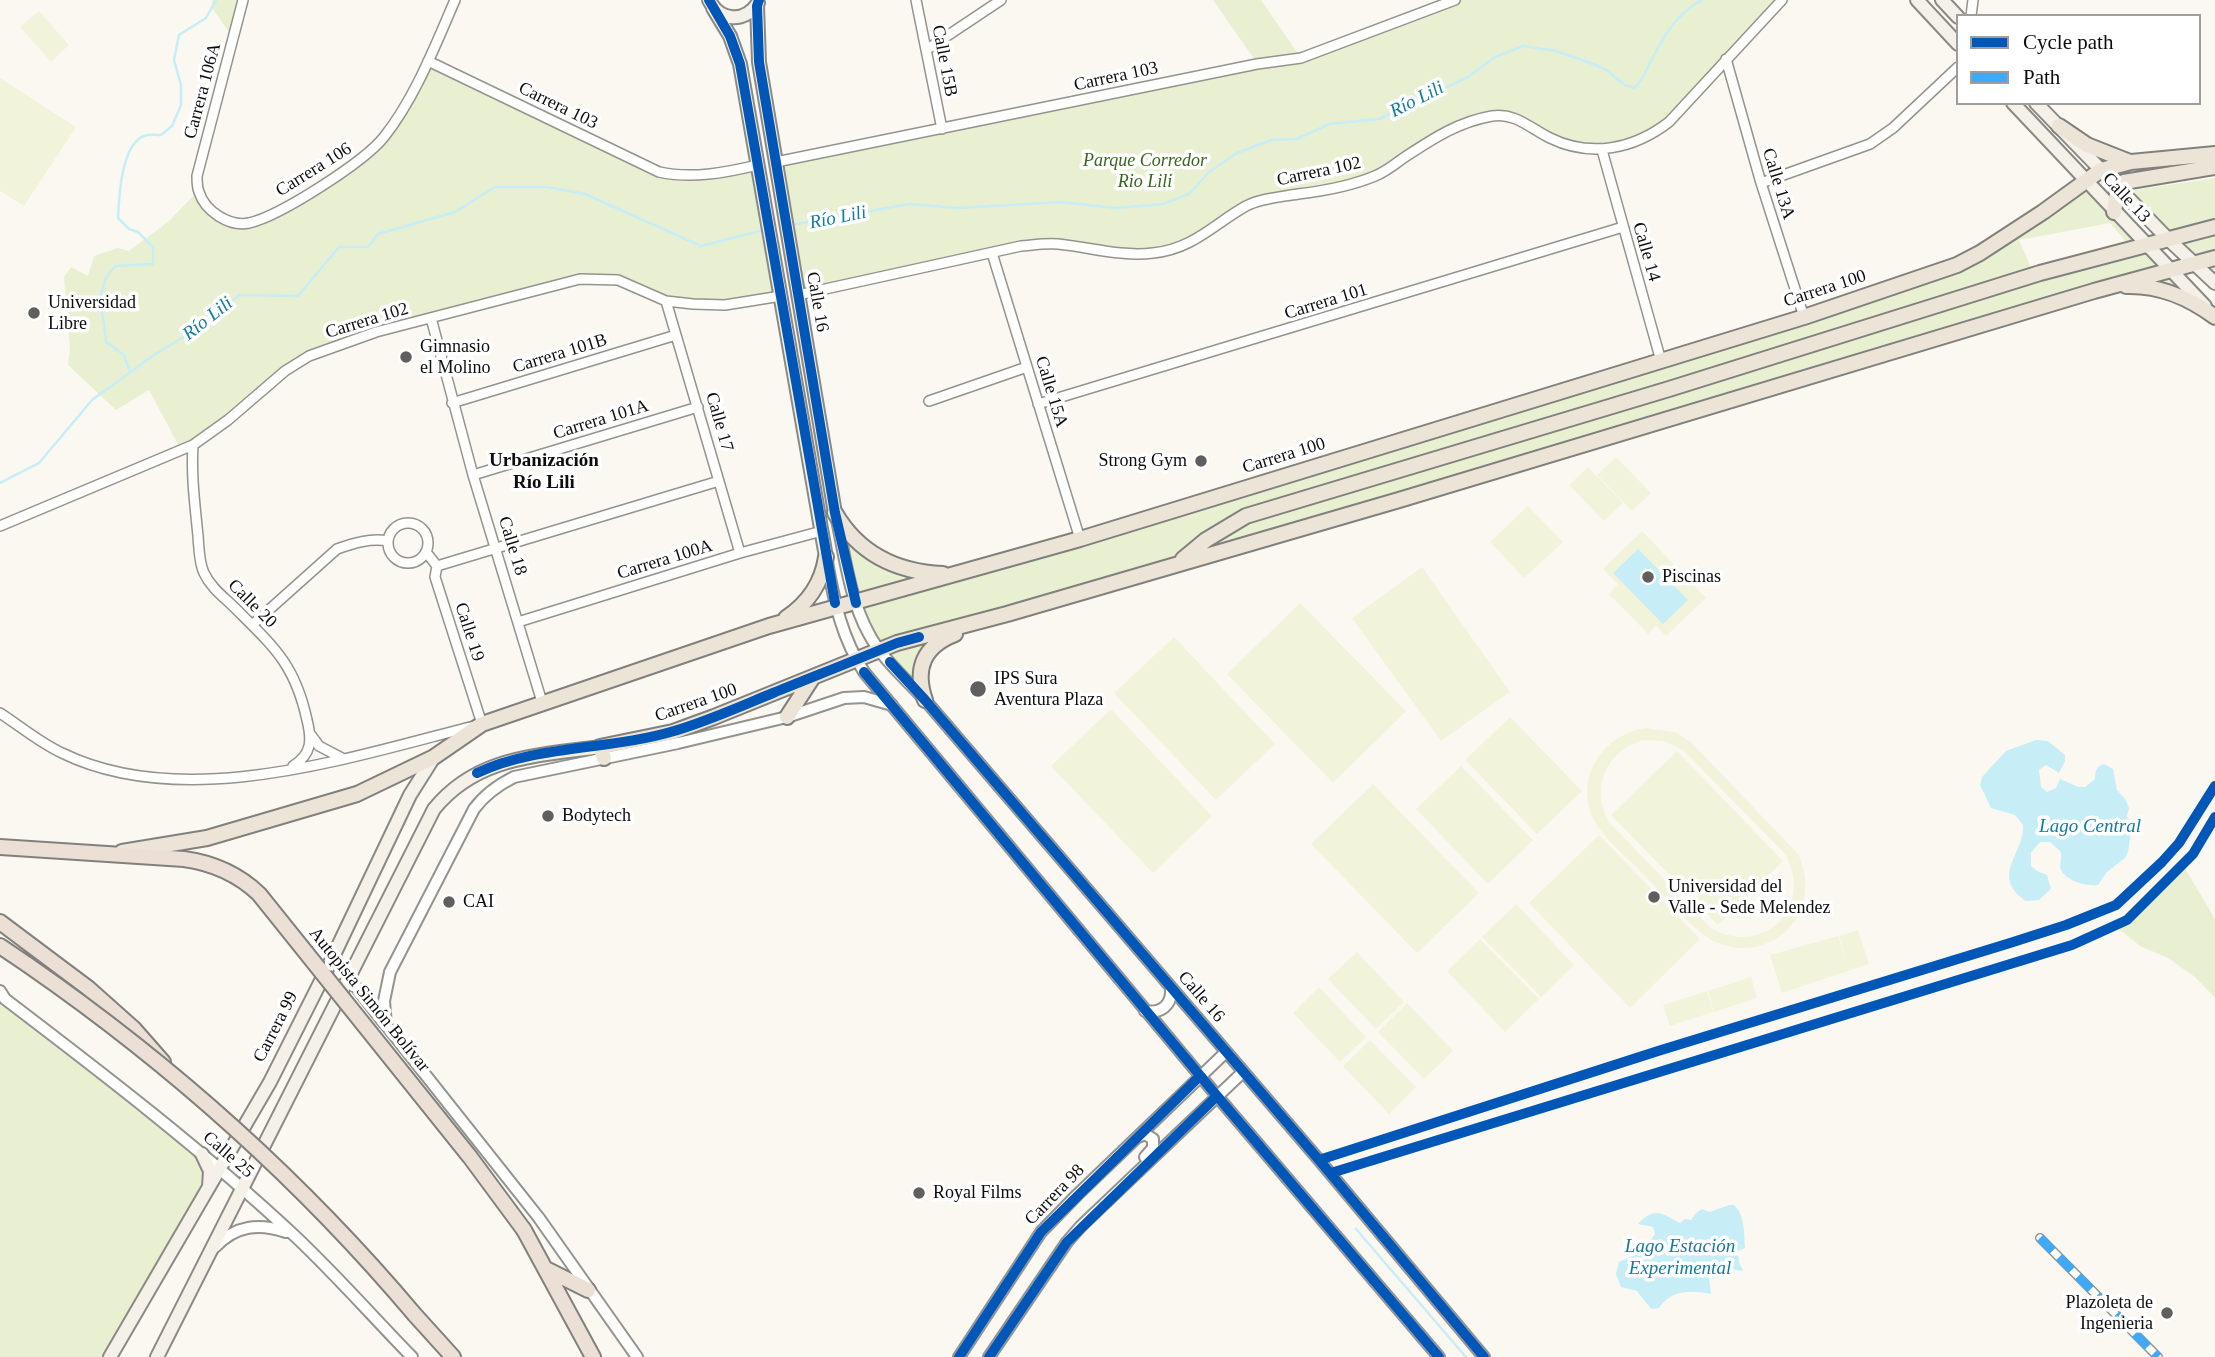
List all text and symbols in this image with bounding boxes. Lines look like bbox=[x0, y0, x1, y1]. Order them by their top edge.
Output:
legend bbox=[1956, 14, 2201, 105]
street label: Calle 15B bbox=[926, 23, 962, 99]
text: Cycle path bbox=[2023, 30, 2113, 54]
street label: Carrera 106A bbox=[180, 41, 226, 141]
street label: Carrera 103 bbox=[1072, 58, 1160, 96]
text: Path bbox=[2023, 65, 2060, 89]
water label: Río Lili bbox=[1386, 77, 1448, 123]
street label: Carrera 103 bbox=[515, 78, 601, 134]
street label: Carrera 106 bbox=[272, 138, 356, 202]
street label: Calle 13A bbox=[1757, 146, 1799, 222]
park label: Parque Corredor Rio Lili bbox=[1083, 150, 1207, 192]
street label: Carrera 102 bbox=[1275, 153, 1363, 191]
street label: Calle 13 bbox=[2097, 169, 2155, 227]
water label: Río Lili bbox=[808, 201, 868, 235]
street label: Calle 14 bbox=[1627, 220, 1665, 284]
street label: Carrera 100 bbox=[1781, 266, 1869, 312]
street label: Calle 16 bbox=[801, 270, 833, 334]
street label: Carrera 101 bbox=[1282, 279, 1370, 325]
place label: Universidad Libre bbox=[48, 292, 136, 334]
water label: Río Lili bbox=[178, 292, 238, 346]
street label: Carrera 102 bbox=[323, 298, 411, 344]
marker: Universidad Libre bbox=[26, 305, 42, 321]
street label: Carrera 101B bbox=[510, 329, 610, 379]
place label: Gimnasio el Molino bbox=[420, 336, 490, 378]
marker: Gimnasio el Molino bbox=[398, 349, 414, 365]
street label: Calle 15A bbox=[1030, 354, 1072, 430]
street label: Calle 17 bbox=[700, 390, 738, 454]
street label: Carrera 101A bbox=[551, 395, 651, 445]
street label: Carrera 100 bbox=[1240, 433, 1328, 479]
district label: Urbanización Río Lili bbox=[489, 450, 599, 494]
place label: Strong Gym bbox=[1098, 450, 1187, 472]
marker: Strong Gym bbox=[1193, 453, 1209, 469]
street label: Calle 18 bbox=[493, 514, 531, 578]
street label: Carrera 100A bbox=[615, 535, 715, 585]
place label: Piscinas bbox=[1662, 566, 1721, 588]
marker: Piscinas bbox=[1640, 569, 1656, 585]
street label: Calle 20 bbox=[223, 575, 281, 633]
street label: Calle 19 bbox=[449, 600, 489, 664]
place label: IPS Sura Aventura Plaza bbox=[994, 668, 1103, 710]
street label: Carrera 100 bbox=[652, 679, 740, 727]
marker: IPS Sura Aventura Plaza bbox=[968, 679, 988, 699]
place label: Bodytech bbox=[562, 805, 631, 827]
marker: Bodytech bbox=[540, 808, 556, 824]
water label: Lago Central bbox=[2039, 816, 2141, 838]
place label: Universidad del Valle - Sede Melendez bbox=[1668, 876, 1830, 918]
marker: Universidad del Valle - Sede Melendez bbox=[1646, 889, 1662, 905]
place label: CAI bbox=[463, 891, 494, 913]
marker: CAI bbox=[441, 894, 457, 910]
street label: Autopista Simón Bolívar bbox=[304, 923, 434, 1077]
street label: Calle 16 bbox=[1173, 967, 1229, 1027]
street label: Carrera 99 bbox=[249, 988, 303, 1066]
street label: Calle 25 bbox=[198, 1127, 258, 1183]
street label: Carrera 98 bbox=[1021, 1160, 1089, 1230]
place label: Royal Films bbox=[933, 1182, 1022, 1204]
marker: Royal Films bbox=[911, 1185, 927, 1201]
water label: Lago Estación Experimental bbox=[1625, 1236, 1735, 1280]
place label: Plazoleta de Ingenieria bbox=[2066, 1292, 2153, 1334]
marker: Plazoleta de Ingenieria bbox=[2159, 1305, 2175, 1321]

